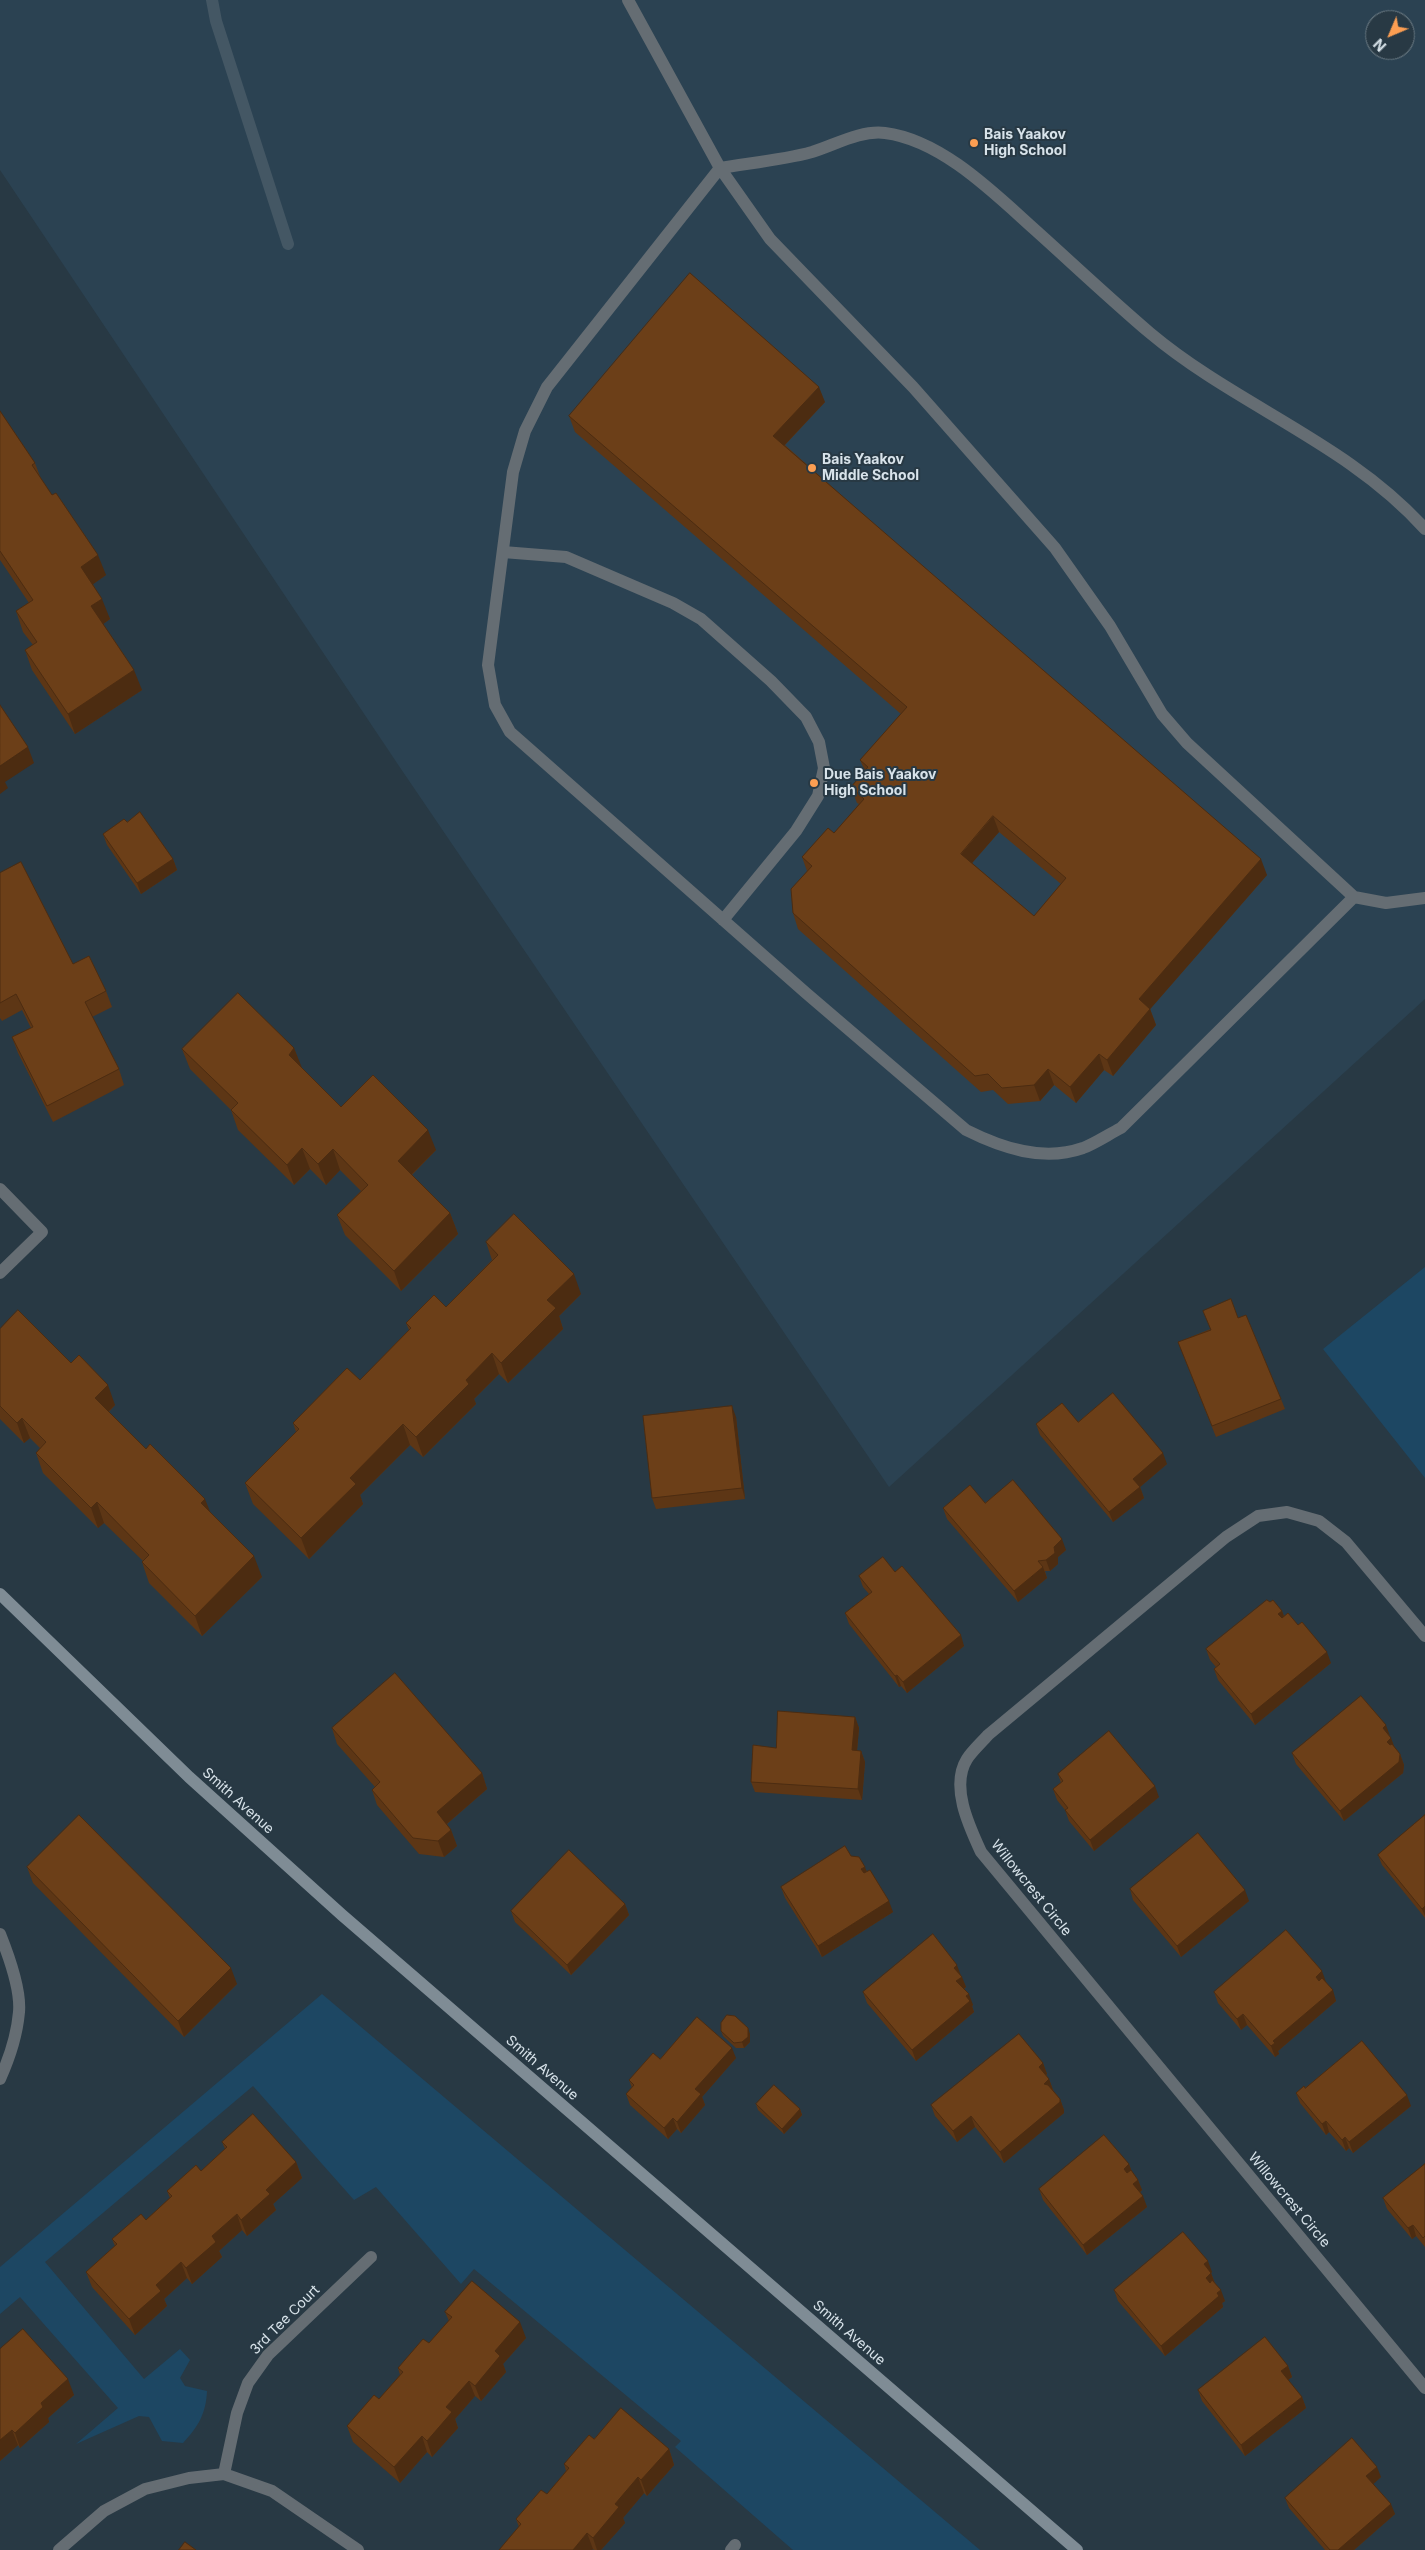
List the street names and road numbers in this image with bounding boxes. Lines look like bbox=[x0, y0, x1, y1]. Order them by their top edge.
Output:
street label: Smith Avenue bbox=[199, 1764, 277, 1838]
street label: Willowcrest Circle bbox=[987, 1837, 1075, 1939]
street label: Smith Avenue bbox=[502, 2032, 582, 2104]
street label: Willowcrest Circle bbox=[1244, 2149, 1334, 2251]
street label: 3rd Tee Court bbox=[247, 2282, 323, 2358]
street label: Smith Avenue bbox=[809, 2297, 889, 2369]

